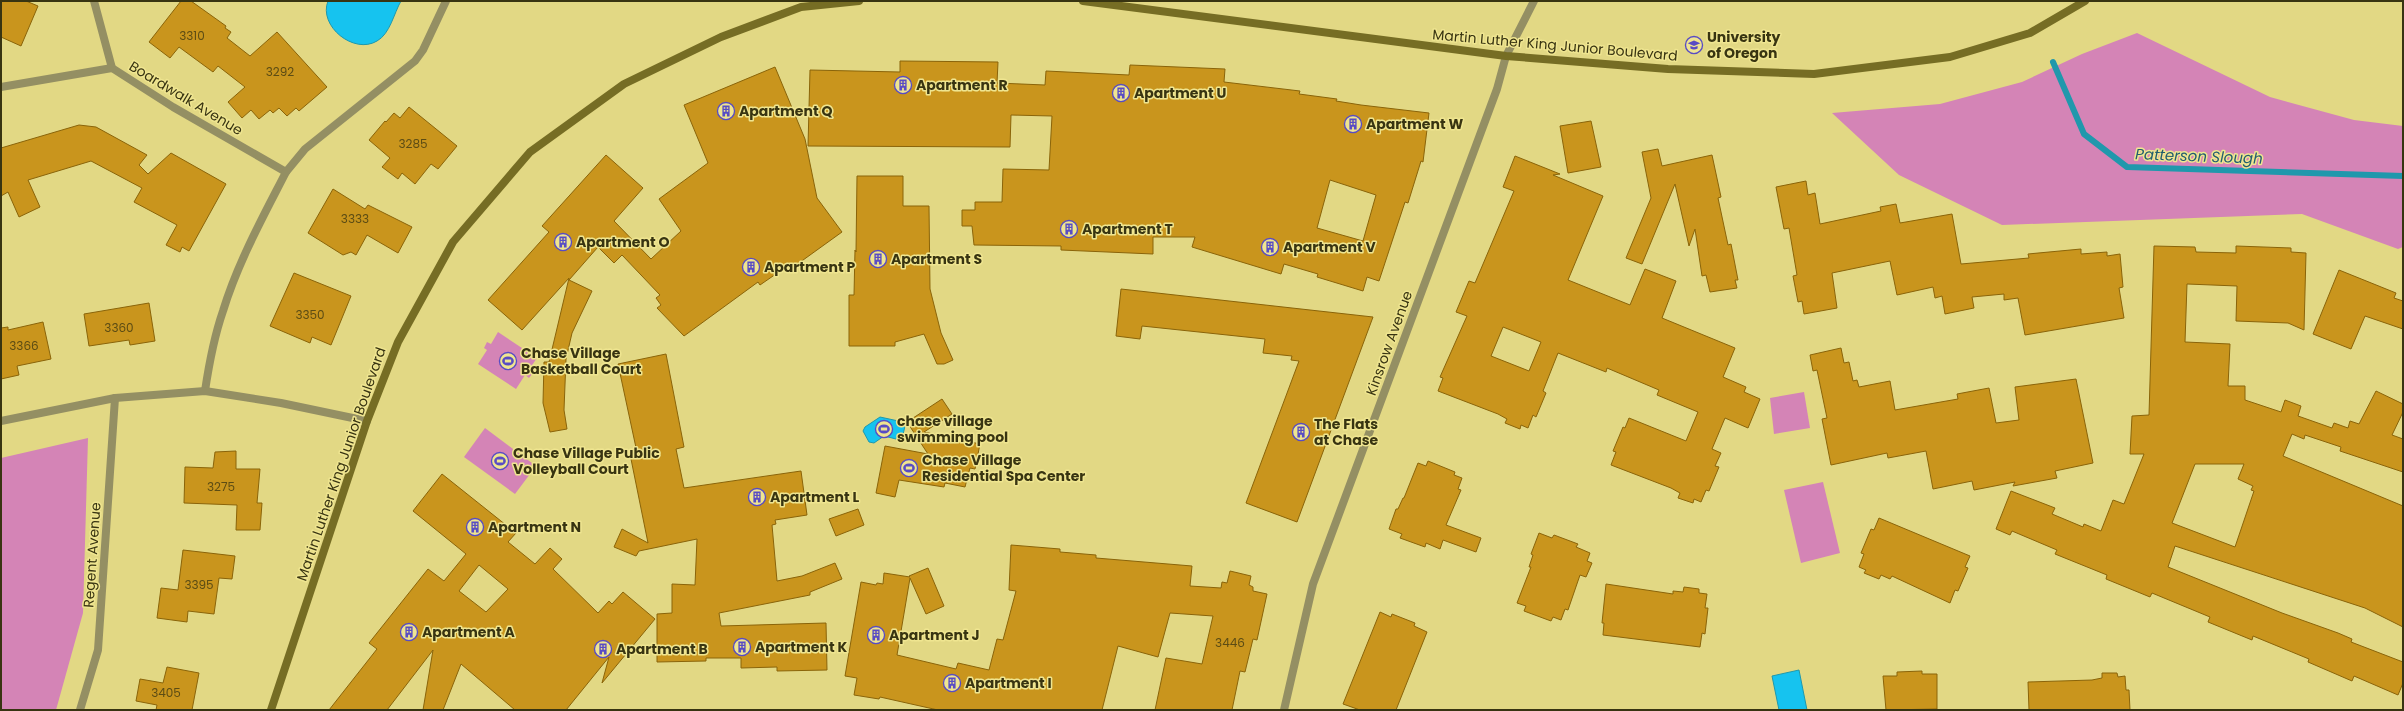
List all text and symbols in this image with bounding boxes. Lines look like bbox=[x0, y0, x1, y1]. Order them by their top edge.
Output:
street label: Martin Luther King Junior Boulevard bbox=[1432, 24, 1678, 66]
house number: 3310 bbox=[179, 27, 205, 44]
place label: University of Oregon bbox=[1707, 27, 1780, 63]
school or university icon: University of Oregon bbox=[1684, 35, 1704, 55]
street label: Boardwalk Avenue bbox=[125, 56, 247, 140]
house number: 3292 bbox=[266, 63, 294, 80]
building icon: Apartment R bbox=[893, 75, 913, 95]
place label: Apartment R bbox=[916, 75, 1008, 95]
building icon: Apartment U bbox=[1111, 83, 1131, 103]
place label: Apartment U bbox=[1134, 83, 1227, 103]
building icon: Apartment Q bbox=[716, 101, 736, 121]
place label: Apartment Q bbox=[739, 101, 833, 121]
building icon: Apartment W bbox=[1343, 114, 1363, 134]
place label: Apartment W bbox=[1366, 114, 1464, 134]
house number: 3285 bbox=[398, 135, 428, 152]
water label: Patterson Slough bbox=[2135, 143, 2263, 169]
house number: 3333 bbox=[341, 210, 369, 227]
building icon: Apartment T bbox=[1059, 219, 1079, 239]
place label: Apartment T bbox=[1082, 219, 1173, 239]
building icon: Apartment O bbox=[553, 232, 573, 252]
place label: Apartment O bbox=[576, 232, 670, 252]
building icon: Apartment V bbox=[1260, 237, 1280, 257]
place label: Apartment V bbox=[1283, 237, 1377, 257]
building icon: Apartment S bbox=[868, 249, 888, 269]
place label: Apartment S bbox=[891, 249, 983, 269]
building icon: Apartment P bbox=[741, 257, 761, 277]
place label: Apartment P bbox=[764, 257, 856, 277]
street label: Kinsrow Avenue bbox=[1361, 288, 1417, 398]
house number: 3350 bbox=[295, 306, 325, 323]
house number: 3360 bbox=[104, 319, 134, 336]
house number: 3366 bbox=[9, 337, 39, 354]
place label: Chase Village Basketball Court bbox=[521, 343, 642, 379]
street label: Martin Luther King Junior Boulevard bbox=[291, 344, 391, 584]
sports icon: Chase Village Basketball Court bbox=[498, 351, 518, 371]
place label: chase village swimming pool bbox=[897, 411, 1008, 447]
place label: The Flats at Chase bbox=[1314, 414, 1379, 450]
sports icon: chase village swimming pool bbox=[874, 419, 894, 439]
building icon: The Flats at Chase bbox=[1291, 422, 1311, 442]
place label: Chase Village Public Volleyball Court bbox=[513, 443, 660, 479]
place label: Chase Village Residential Spa Center bbox=[922, 450, 1085, 486]
sports icon: Chase Village Public Volleyball Court bbox=[490, 451, 510, 471]
sports icon: Chase Village Residential Spa Center bbox=[899, 458, 919, 478]
house number: 3275 bbox=[207, 478, 235, 495]
building icon: Apartment L bbox=[747, 487, 767, 507]
place label: Apartment L bbox=[770, 487, 860, 507]
street label: Regent Avenue bbox=[78, 501, 106, 608]
building icon: Apartment N bbox=[465, 517, 485, 537]
place label: Apartment N bbox=[488, 517, 581, 537]
house number: 3395 bbox=[184, 576, 214, 593]
building icon: Apartment A bbox=[399, 622, 419, 642]
place label: Apartment A bbox=[422, 622, 516, 642]
building icon: Apartment J bbox=[866, 625, 886, 645]
place label: Apartment J bbox=[889, 625, 980, 645]
house number: 3446 bbox=[1215, 634, 1245, 651]
building icon: Apartment K bbox=[732, 637, 752, 657]
place label: Apartment K bbox=[755, 637, 848, 657]
building icon: Apartment B bbox=[593, 639, 613, 659]
place label: Apartment B bbox=[616, 639, 708, 659]
building icon: Apartment I bbox=[942, 673, 962, 693]
place label: Apartment I bbox=[965, 673, 1052, 693]
house number: 3405 bbox=[151, 684, 181, 701]

